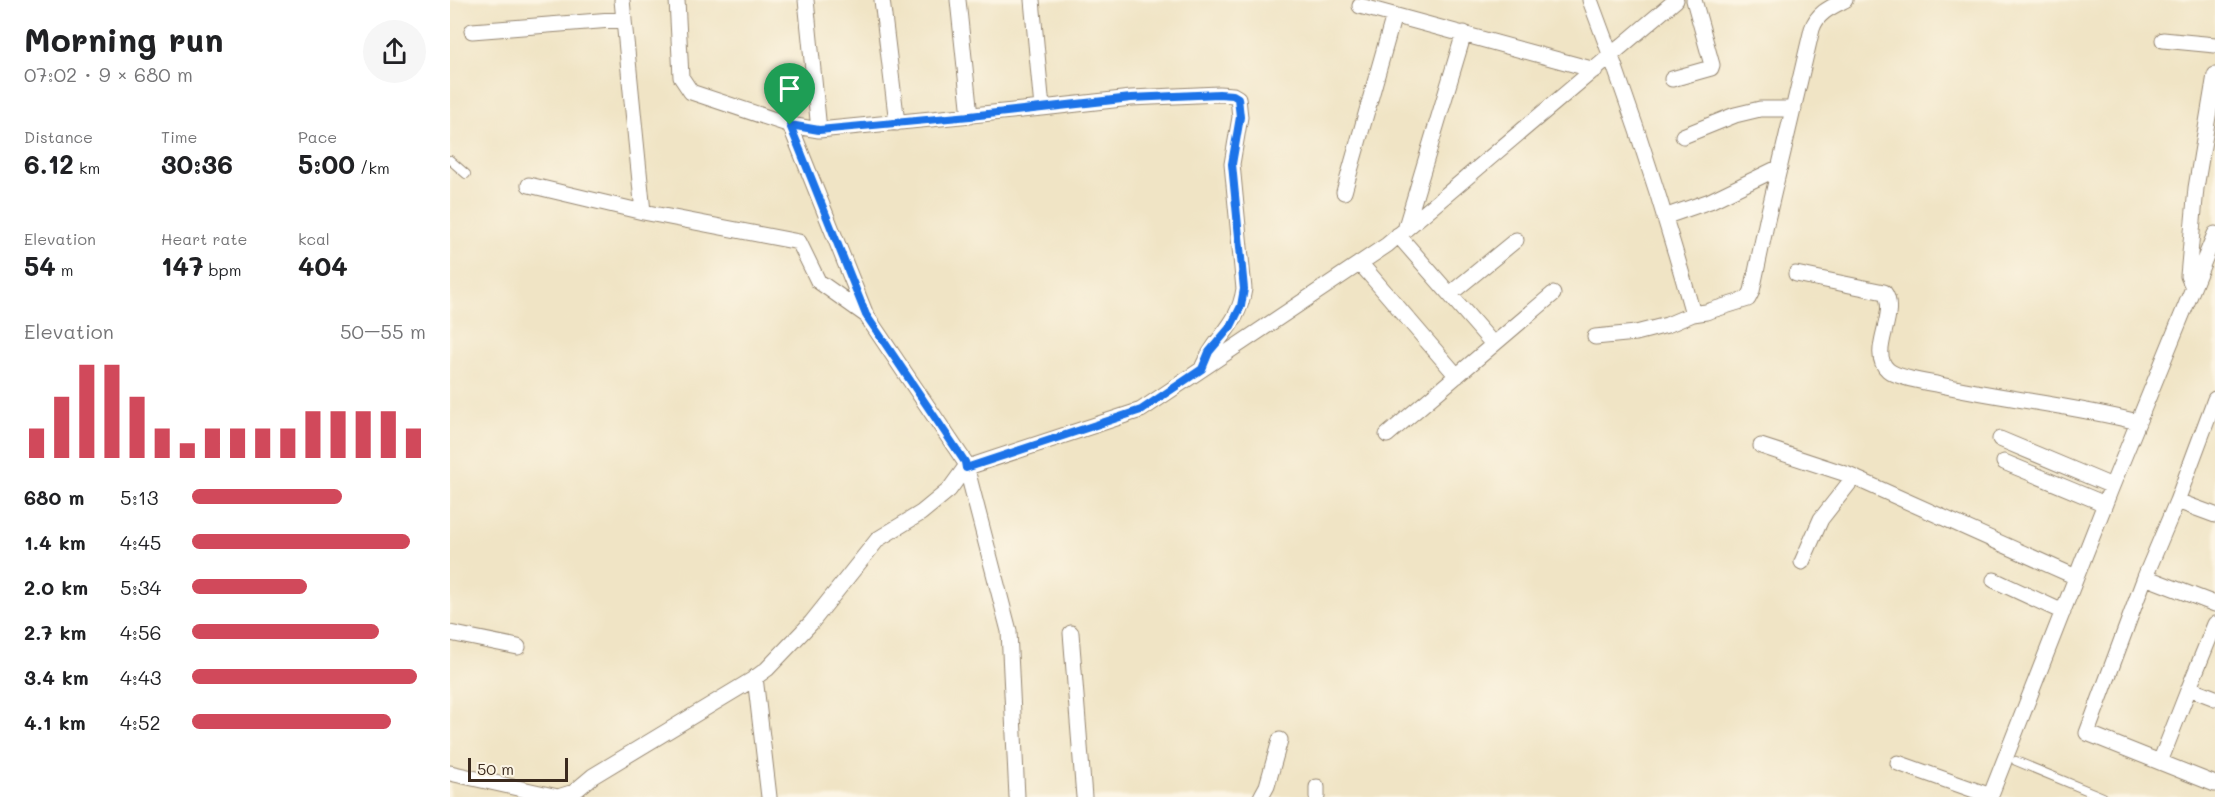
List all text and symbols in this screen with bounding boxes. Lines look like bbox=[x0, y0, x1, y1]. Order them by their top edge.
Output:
text: Morning run bbox=[24, 17, 224, 60]
button: share bbox=[363, 20, 426, 83]
text: 07:02 · 9 × 680 m bbox=[24, 61, 193, 87]
pin bbox=[764, 63, 815, 125]
icon: arrive bbox=[773, 72, 806, 105]
text: Distance bbox=[24, 126, 93, 147]
text: Time bbox=[161, 126, 197, 147]
text: Pace bbox=[298, 126, 337, 147]
text: 6.12 bbox=[24, 147, 74, 181]
text: 30:36 bbox=[161, 147, 233, 181]
text: 5:00 bbox=[298, 147, 355, 181]
text: km bbox=[74, 157, 100, 178]
text: /km bbox=[355, 157, 390, 178]
text: Elevation bbox=[24, 228, 96, 249]
text: Heart rate bbox=[161, 228, 247, 249]
text: kcal bbox=[298, 228, 330, 249]
text: 54 bbox=[24, 249, 56, 283]
text: 147 bbox=[161, 249, 203, 283]
text: 404 bbox=[298, 249, 348, 283]
text: m bbox=[56, 259, 74, 280]
text: bpm bbox=[203, 259, 241, 280]
text: Elevation bbox=[24, 318, 114, 344]
text: 50–55 m bbox=[340, 318, 426, 344]
text: 680 m bbox=[24, 484, 84, 510]
text: 5:13 bbox=[120, 484, 159, 510]
text: 1.4 km bbox=[24, 529, 86, 555]
text: 4:45 bbox=[120, 529, 161, 555]
text: 2.0 km bbox=[24, 574, 88, 600]
text: 5:34 bbox=[120, 574, 161, 600]
text: 2.7 km bbox=[24, 619, 86, 645]
text: 4:56 bbox=[120, 619, 162, 645]
text: 3.4 km bbox=[24, 664, 89, 690]
text: 4:43 bbox=[120, 664, 161, 690]
text: 4.1 km bbox=[24, 709, 86, 735]
text: 4:52 bbox=[120, 709, 161, 735]
scale bar bbox=[468, 755, 568, 782]
text: 50 m bbox=[477, 758, 514, 779]

